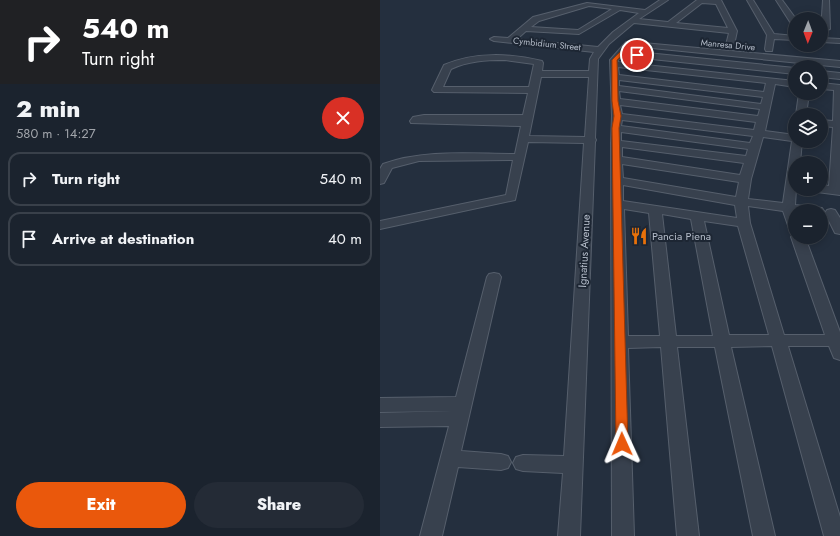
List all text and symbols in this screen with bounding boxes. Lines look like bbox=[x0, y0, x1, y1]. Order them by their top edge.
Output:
text: 540 m bbox=[82, 8, 170, 49]
north arrow bbox=[788, 12, 828, 52]
map controls bbox=[788, 12, 828, 244]
icon: right bbox=[16, 16, 68, 68]
street label: Cymbidium Street bbox=[513, 33, 582, 54]
street label: Manresa Drive bbox=[700, 36, 756, 53]
pin bbox=[620, 38, 654, 72]
icon: arrive bbox=[626, 44, 648, 66]
text: Turn right bbox=[82, 46, 154, 72]
button: search bbox=[788, 60, 828, 100]
text: 2 min bbox=[16, 91, 80, 126]
button: close bbox=[322, 97, 364, 139]
button: layers bbox=[788, 108, 828, 148]
text: 580 m · 14:27 bbox=[16, 124, 96, 143]
button: + bbox=[788, 156, 828, 196]
icon: right bbox=[18, 168, 40, 190]
text: Turn right bbox=[52, 168, 120, 190]
text: 540 m bbox=[320, 168, 362, 190]
button: − bbox=[788, 204, 828, 244]
street label: Ignatius Avenue bbox=[574, 214, 594, 288]
restaurant icon: Pancia Piena bbox=[629, 226, 649, 246]
icon: arrive bbox=[18, 228, 40, 250]
text: Arrive at destination bbox=[52, 228, 194, 250]
text: 40 m bbox=[328, 228, 362, 250]
place label: Pancia Piena bbox=[652, 228, 711, 244]
position arrow bbox=[601, 423, 643, 465]
button: Exit bbox=[16, 482, 186, 528]
button: Share bbox=[194, 482, 364, 528]

